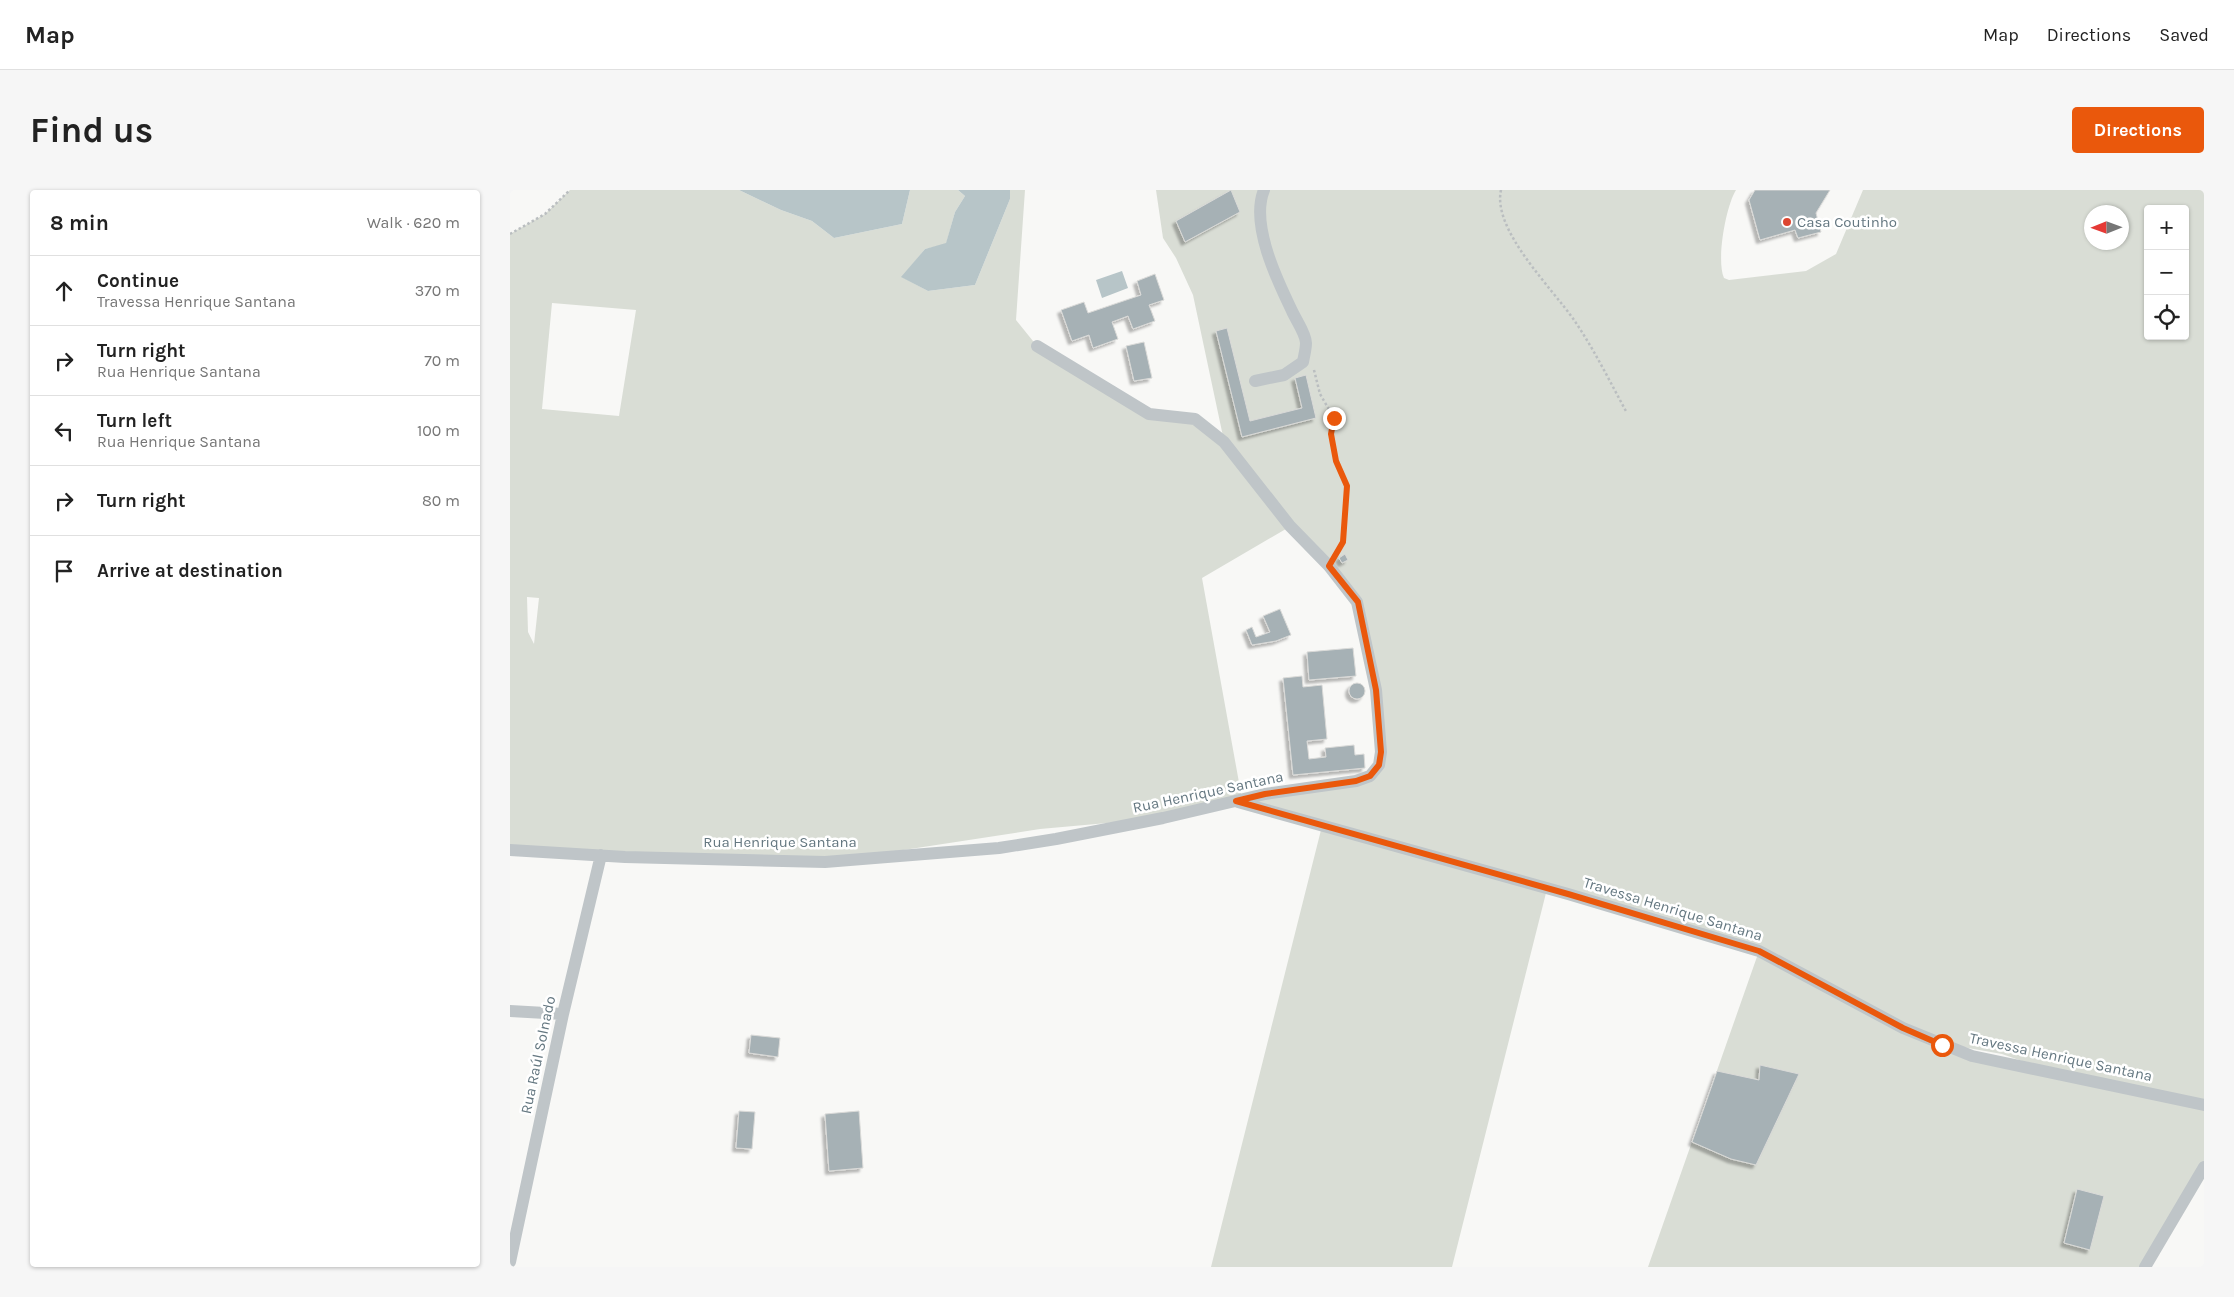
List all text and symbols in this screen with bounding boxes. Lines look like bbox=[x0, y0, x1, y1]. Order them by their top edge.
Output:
text: Map bbox=[25, 21, 75, 49]
text: Map bbox=[1983, 24, 2019, 46]
text: Directions bbox=[2047, 24, 2131, 46]
text: Saved bbox=[2159, 24, 2209, 46]
button: Directions bbox=[2072, 107, 2204, 153]
text: Find us bbox=[30, 110, 153, 151]
north arrow bbox=[2084, 205, 2129, 250]
map controls bbox=[2144, 205, 2189, 340]
button: + bbox=[2144, 205, 2189, 250]
text: 8 min bbox=[50, 211, 109, 235]
text: Walk · 620 m bbox=[367, 213, 460, 232]
place label: Casa Coutinho bbox=[1797, 213, 1897, 231]
marker: Casa Coutinho bbox=[1781, 216, 1793, 228]
button: − bbox=[2144, 250, 2189, 295]
text: Continue bbox=[97, 270, 179, 292]
icon: ahead bbox=[50, 277, 78, 305]
text: 370 m bbox=[415, 281, 460, 300]
text: Travessa Henrique Santana bbox=[97, 292, 296, 311]
button: locate bbox=[2144, 295, 2189, 340]
text: Turn right bbox=[97, 340, 186, 362]
icon: right bbox=[50, 347, 78, 375]
text: 70 m bbox=[424, 351, 460, 370]
text: Rua Henrique Santana bbox=[97, 362, 261, 381]
route end bbox=[1323, 407, 1346, 430]
text: Turn left bbox=[97, 410, 172, 432]
icon: left bbox=[50, 417, 78, 445]
text: 100 m bbox=[417, 421, 460, 440]
text: Rua Henrique Santana bbox=[97, 432, 261, 451]
icon: right bbox=[50, 487, 78, 515]
text: Turn right bbox=[97, 490, 186, 512]
text: 80 m bbox=[422, 491, 460, 510]
icon: arrive bbox=[50, 557, 78, 585]
text: Arrive at destination bbox=[97, 560, 283, 582]
street label: Rua Henrique Santana bbox=[1131, 767, 1285, 817]
street label: Rua Henrique Santana bbox=[703, 833, 857, 851]
street label: Travessa Henrique Santana bbox=[1581, 873, 1765, 945]
street label: Rua Raúl Solnado bbox=[517, 994, 559, 1116]
street label: Travessa Henrique Santana bbox=[1968, 1029, 2154, 1085]
route start bbox=[1931, 1034, 1954, 1057]

